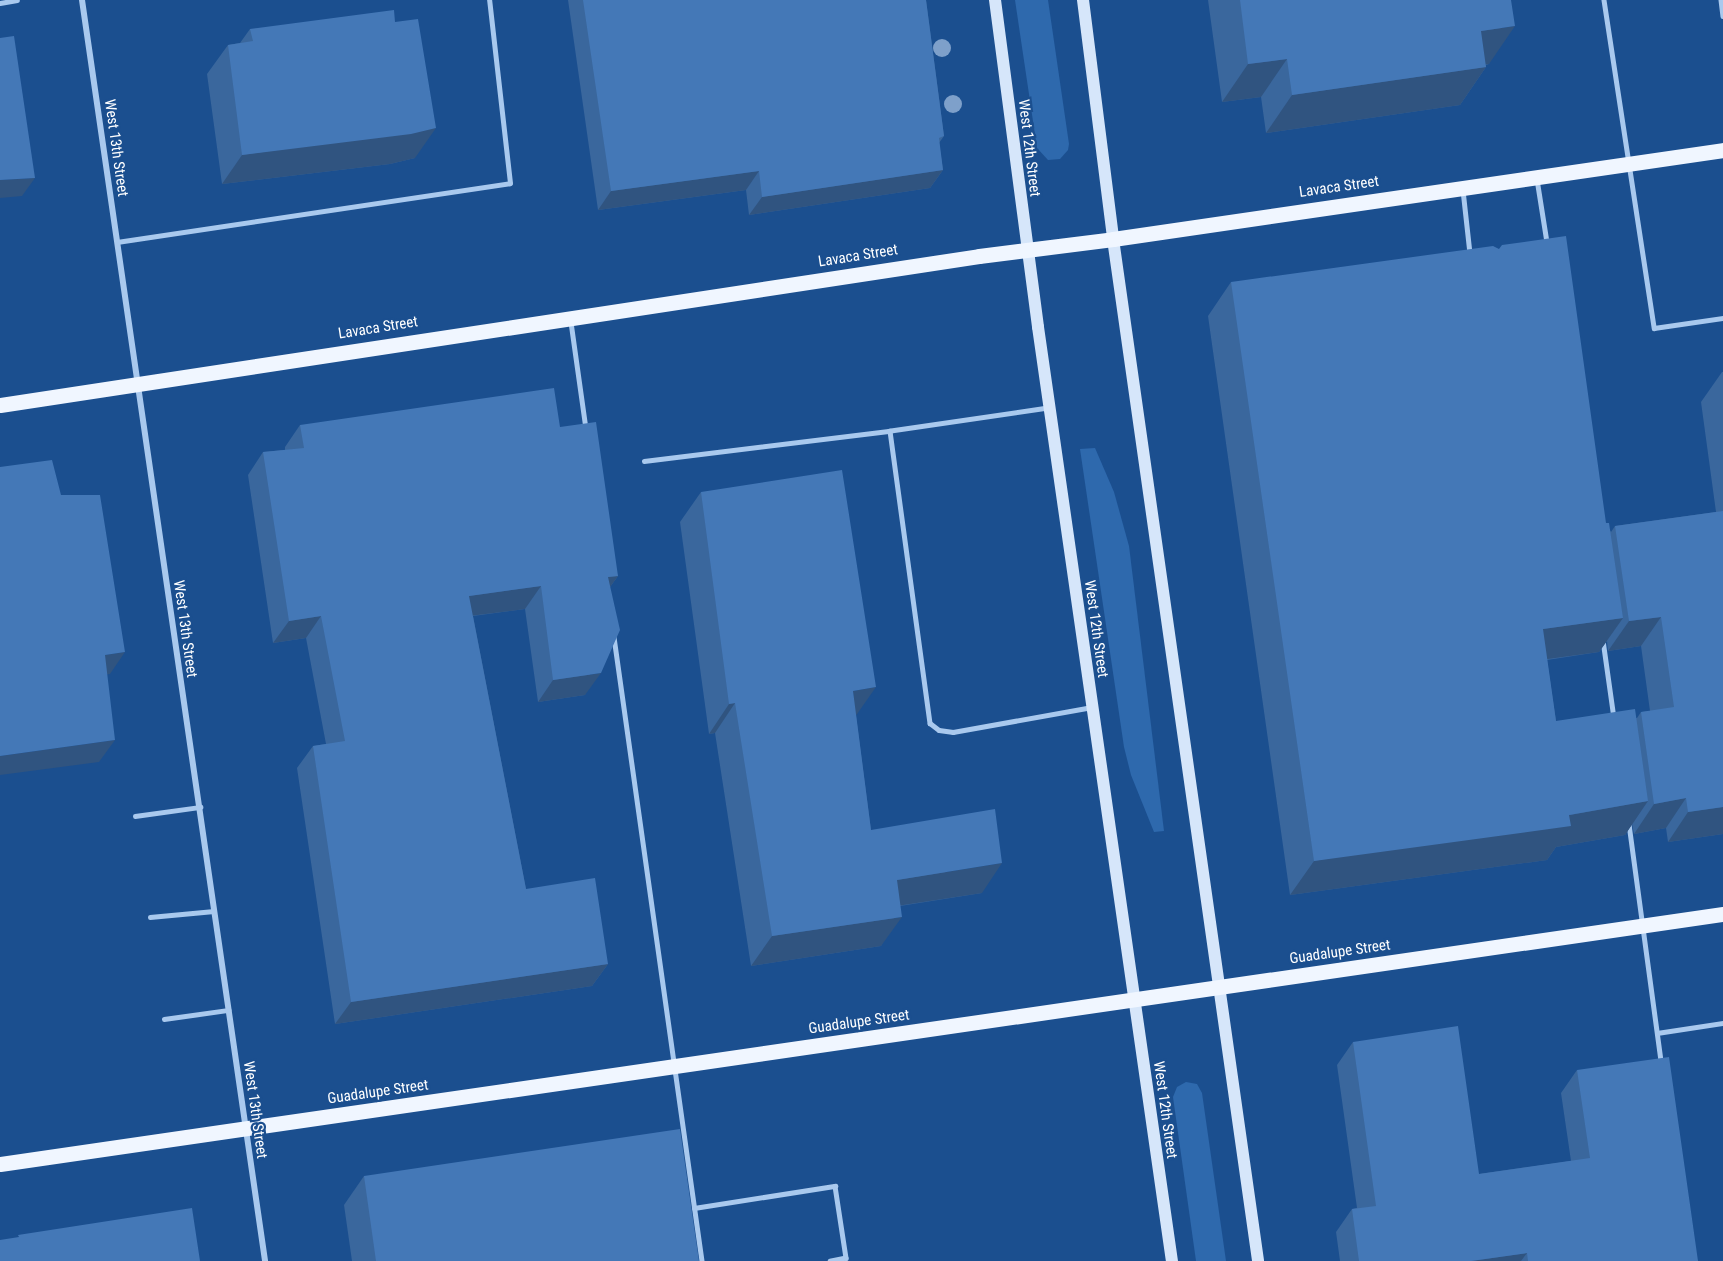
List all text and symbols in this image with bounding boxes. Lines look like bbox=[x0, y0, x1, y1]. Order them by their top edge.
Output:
street label: West 13th Street bbox=[100, 98, 132, 198]
street label: West 12th Street bbox=[1014, 98, 1044, 198]
street label: Lavaca Street bbox=[1298, 172, 1380, 202]
street label: Lavaca Street bbox=[817, 241, 899, 271]
street label: Lavaca Street bbox=[337, 313, 419, 343]
street label: West 13th Street bbox=[169, 579, 201, 679]
street label: West 12th Street bbox=[1080, 579, 1112, 679]
street label: Guadalupe Street bbox=[1288, 936, 1392, 968]
street label: Guadalupe Street bbox=[807, 1006, 911, 1038]
street label: West 13th Street bbox=[239, 1060, 271, 1160]
street label: West 12th Street bbox=[1149, 1060, 1181, 1160]
street label: Guadalupe Street bbox=[326, 1076, 430, 1108]

